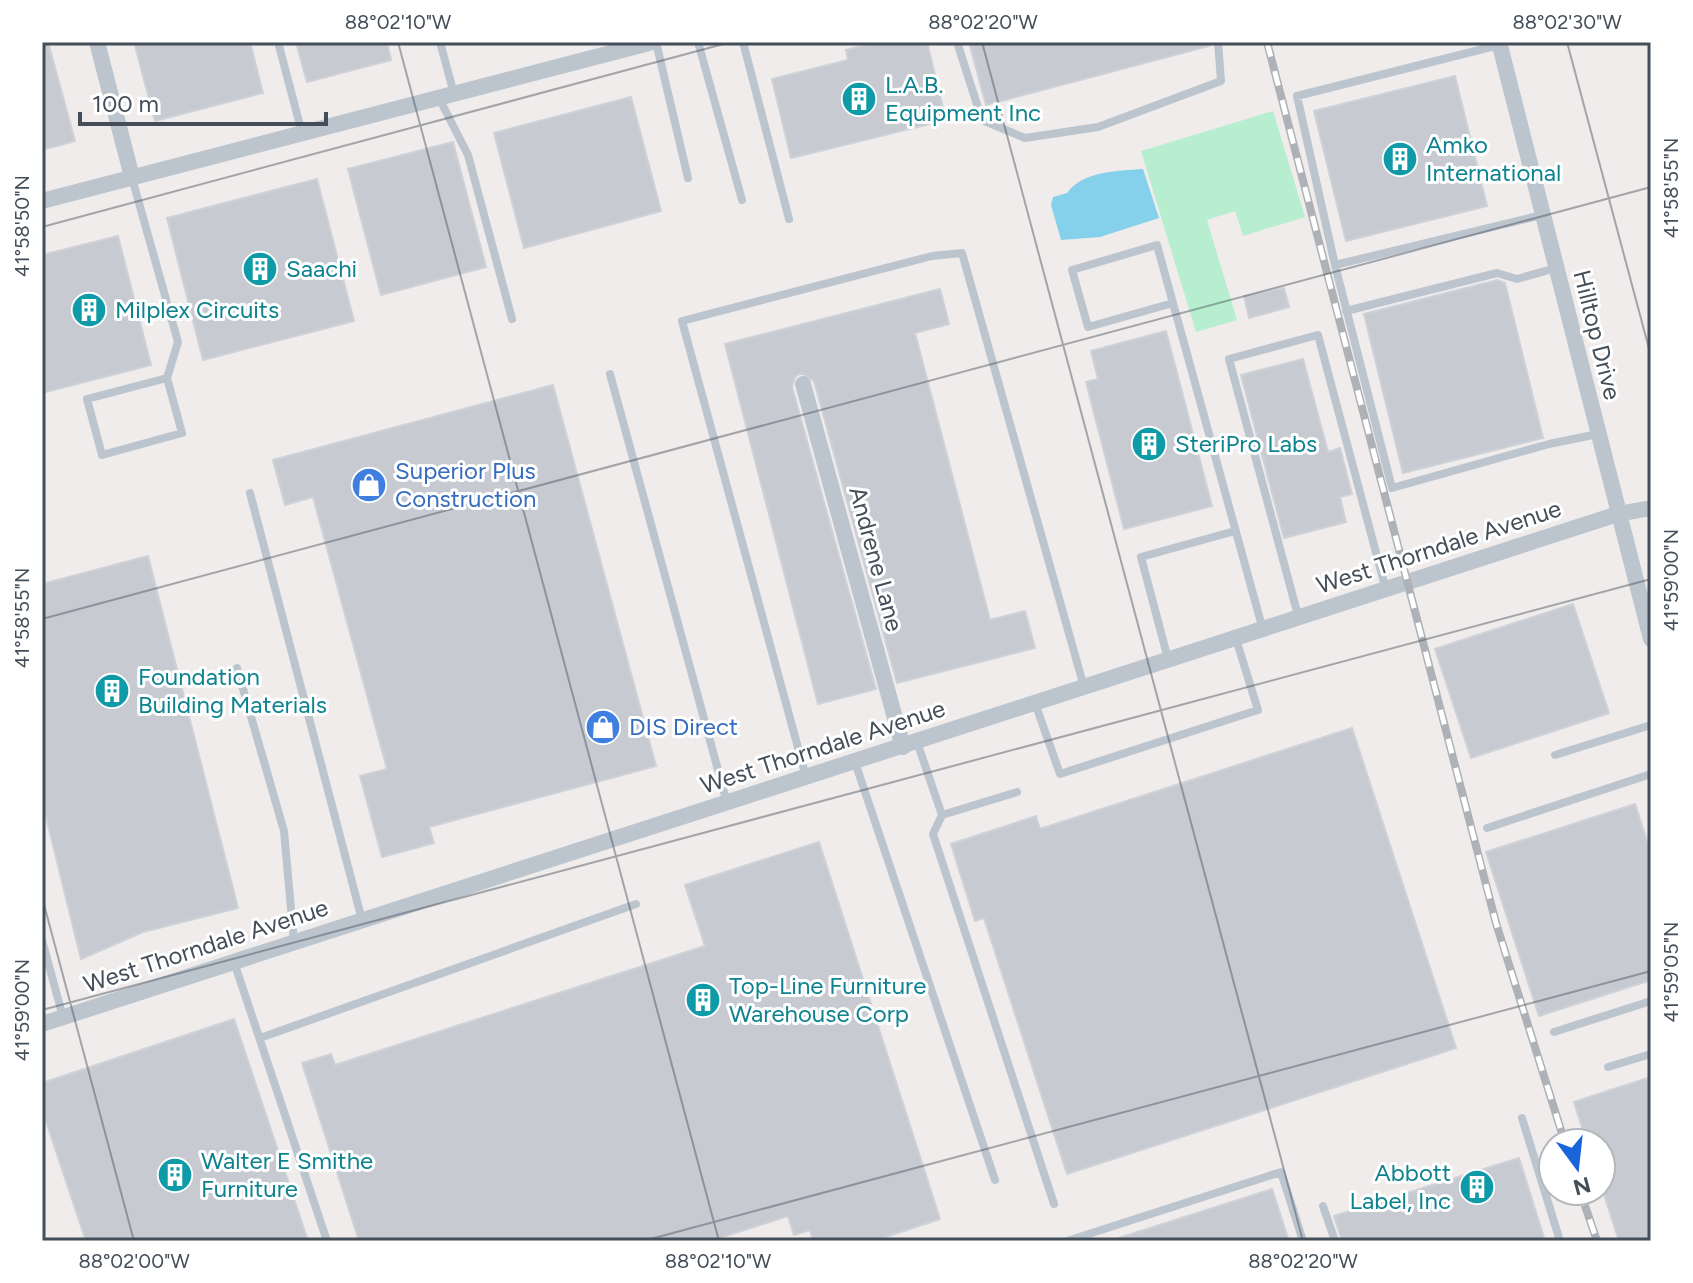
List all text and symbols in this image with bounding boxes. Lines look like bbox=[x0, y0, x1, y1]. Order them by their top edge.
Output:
text: 88°02'10"W bbox=[345, 10, 451, 34]
text: 88°02'20"W bbox=[928, 10, 1038, 34]
text: 88°02'30"W bbox=[1512, 10, 1622, 34]
place label: L.A.B. Equipment Inc bbox=[885, 70, 1041, 127]
scale bar bbox=[80, 76, 326, 126]
building icon: L.A.B. Equipment Inc bbox=[840, 80, 878, 118]
text: 100 m bbox=[92, 89, 159, 118]
place label: Amko International bbox=[1426, 130, 1561, 187]
text: 41°58'55"N bbox=[1659, 138, 1683, 238]
building icon: Amko International bbox=[1381, 140, 1419, 178]
text: 41°58'50"N bbox=[10, 175, 34, 277]
building icon: Saachi bbox=[241, 250, 279, 288]
place label: Saachi bbox=[286, 254, 357, 283]
street label: Hilltop Drive bbox=[1567, 267, 1628, 403]
building icon: Milplex Circuits bbox=[70, 291, 108, 329]
place label: Milplex Circuits bbox=[115, 295, 279, 324]
building icon: SteriPro Labs bbox=[1130, 425, 1168, 463]
place label: SteriPro Labs bbox=[1175, 429, 1317, 458]
place label: Superior Plus Construction bbox=[395, 456, 536, 513]
shop icon: Superior Plus Construction bbox=[350, 466, 388, 504]
street label: Andrene Lane bbox=[843, 483, 910, 634]
street label: West Thorndale Avenue bbox=[1313, 493, 1565, 600]
text: 41°59'00"N bbox=[1659, 529, 1683, 631]
text: 41°58'55"N bbox=[10, 568, 34, 668]
place label: Foundation Building Materials bbox=[138, 662, 327, 719]
building icon: Foundation Building Materials bbox=[93, 672, 131, 710]
street label: West Thorndale Avenue bbox=[697, 693, 949, 800]
shop icon: DIS Direct bbox=[584, 708, 622, 746]
place label: DIS Direct bbox=[629, 712, 738, 741]
street label: West Thorndale Avenue bbox=[80, 892, 332, 999]
text: 41°59'05"N bbox=[1659, 921, 1683, 1023]
text: 41°59'00"N bbox=[10, 959, 34, 1061]
place label: Top-Line Furniture Warehouse Corp bbox=[729, 971, 926, 1028]
building icon: Top-Line Furniture Warehouse Corp bbox=[684, 981, 722, 1019]
north arrow bbox=[1537, 1127, 1617, 1207]
place label: Walter E Smithe Furniture bbox=[201, 1146, 373, 1203]
building icon: Walter E Smithe Furniture bbox=[156, 1156, 194, 1194]
place label: Abbott Label, Inc bbox=[1350, 1158, 1451, 1215]
building icon: Abbott Label, Inc bbox=[1458, 1168, 1496, 1206]
text: N bbox=[1570, 1171, 1594, 1201]
text: 88°02'00"W bbox=[78, 1249, 190, 1273]
text: 88°02'10"W bbox=[665, 1249, 771, 1273]
text: 88°02'20"W bbox=[1248, 1249, 1358, 1273]

